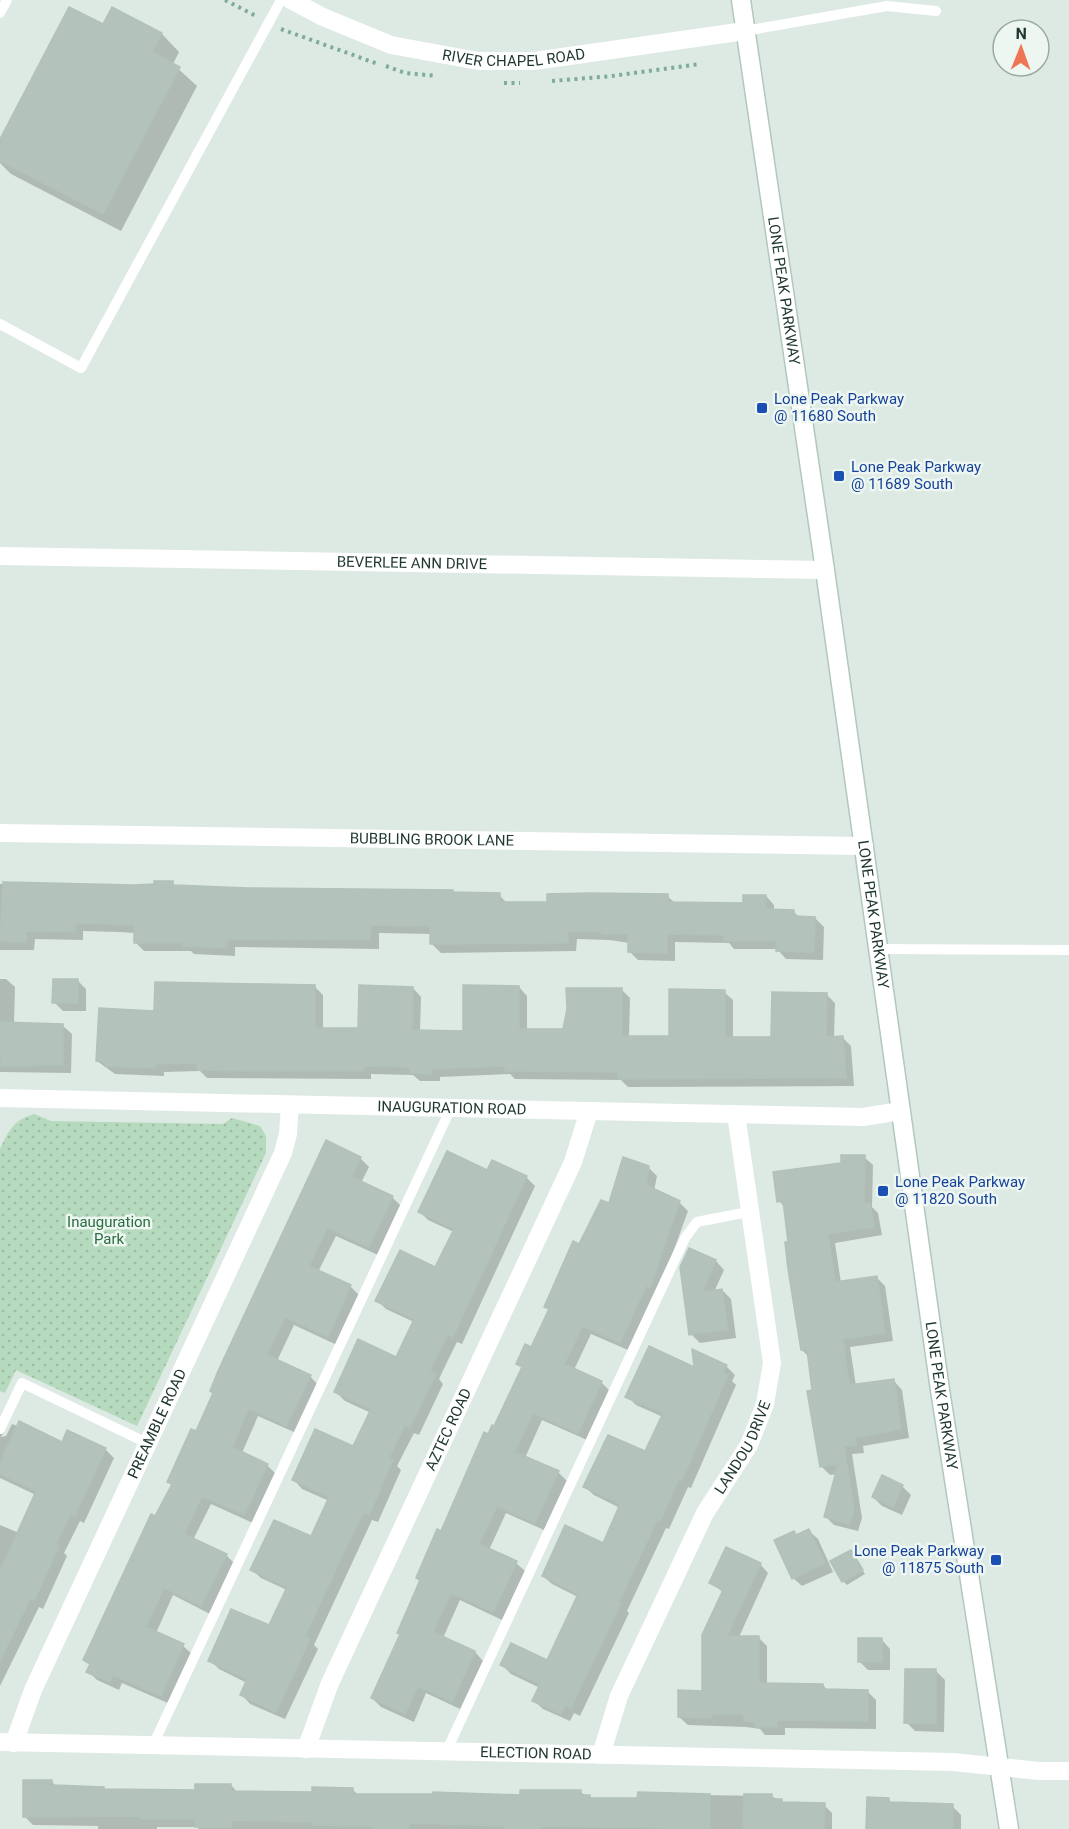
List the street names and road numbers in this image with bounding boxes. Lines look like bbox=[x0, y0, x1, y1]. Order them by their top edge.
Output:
street label: RIVER CHAPEL ROAD bbox=[441, 45, 586, 71]
street label: LONE PEAK PARKWAY bbox=[764, 215, 804, 366]
street label: BEVERLEE ANN DRIVE bbox=[337, 553, 488, 573]
street label: BUBBLING BROOK LANE bbox=[350, 829, 515, 850]
street label: LONE PEAK PARKWAY bbox=[854, 839, 893, 990]
street label: INAUGURATION ROAD bbox=[377, 1097, 527, 1119]
street label: LONE PEAK PARKWAY bbox=[921, 1320, 961, 1471]
street label: PREAMBLE ROAD bbox=[124, 1366, 190, 1481]
street label: AZTEC ROAD bbox=[421, 1385, 475, 1474]
street label: LANDOU DRIVE bbox=[711, 1398, 775, 1497]
street label: ELECTION ROAD bbox=[480, 1743, 592, 1763]

